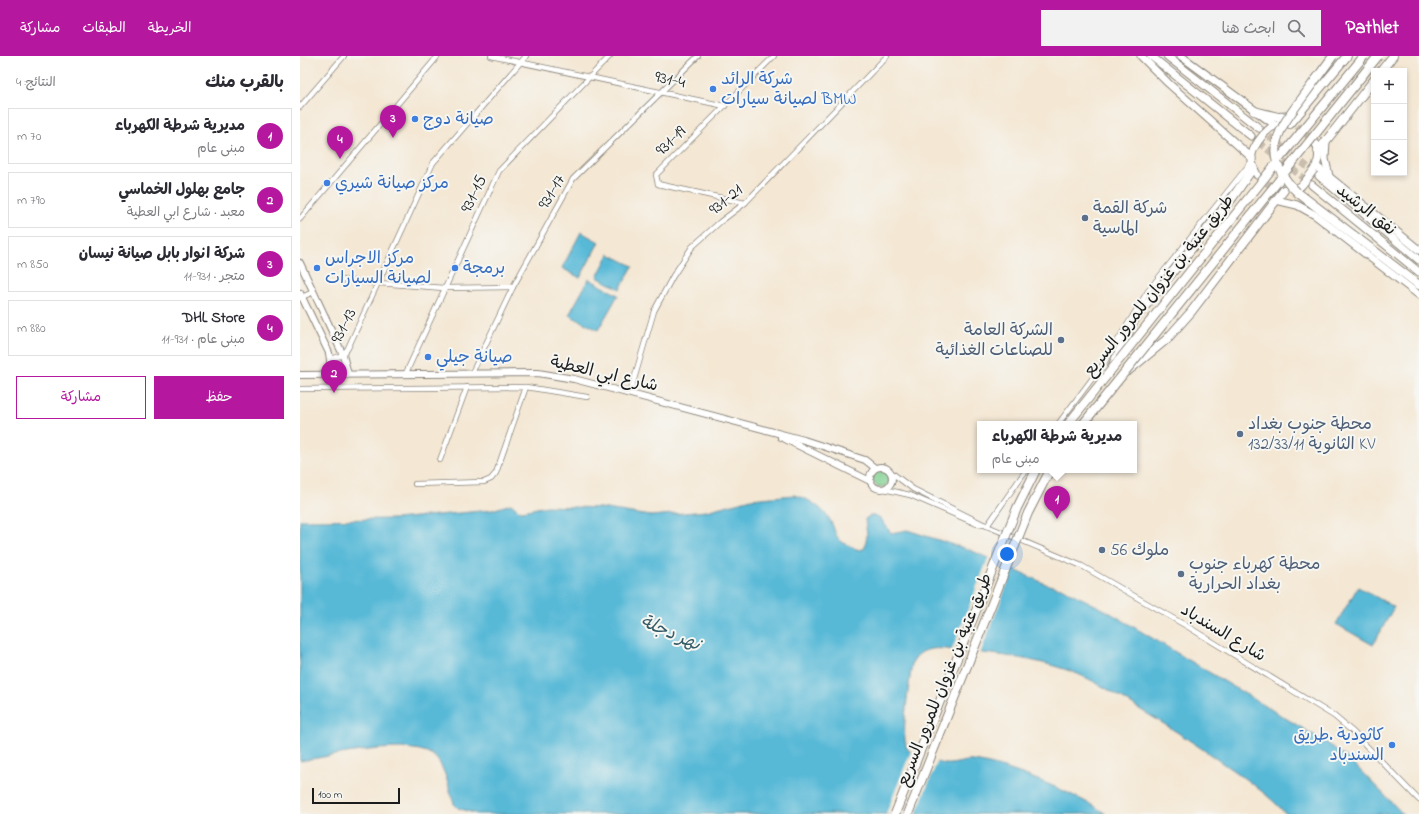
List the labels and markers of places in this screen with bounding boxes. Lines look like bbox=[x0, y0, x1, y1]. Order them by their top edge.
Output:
place label: شركة الرائد لصيانة سيارات BMW bbox=[721, 67, 856, 112]
marker: شركة الرائد لصيانة سيارات BMW bbox=[708, 84, 718, 94]
pin: 3 bbox=[380, 105, 406, 138]
place label: صيانة دوج bbox=[423, 107, 494, 132]
marker: صيانة دوج bbox=[410, 114, 420, 124]
pin: 4 bbox=[327, 126, 353, 159]
place label: مركز صيانة شيري bbox=[335, 171, 449, 196]
marker: مركز صيانة شيري bbox=[322, 178, 332, 188]
place label: شركة القمة الماسية bbox=[1093, 196, 1167, 241]
marker: شركة القمة الماسية bbox=[1080, 213, 1090, 223]
place label: مركز الاجراس لصيانة السيارات bbox=[325, 246, 431, 291]
place label: برمجة bbox=[463, 256, 505, 281]
marker: مركز الاجراس لصيانة السيارات bbox=[312, 263, 322, 273]
marker: برمجة bbox=[450, 263, 460, 273]
place label: الشركة العامة للصناعات الغذائية bbox=[936, 318, 1053, 363]
marker: الشركة العامة للصناعات الغذائية bbox=[1056, 335, 1066, 345]
place label: صيانة جيلي bbox=[436, 345, 512, 371]
marker: صيانة جيلي bbox=[423, 352, 433, 362]
pin: 2 bbox=[321, 360, 347, 393]
place label: محطة جنوب بغداد الثانوية 132/33/11 KV bbox=[1248, 412, 1376, 457]
marker: محطة جنوب بغداد الثانوية 132/33/11 KV bbox=[1235, 429, 1245, 439]
pin: 1 bbox=[1044, 486, 1070, 519]
place label: ملوك 56 bbox=[1110, 538, 1169, 563]
marker: ملوك 56 bbox=[1097, 545, 1107, 555]
place label: محطة كهرباء جنوب بغداد الحرارية bbox=[1189, 552, 1320, 597]
marker: محطة كهرباء جنوب بغداد الحرارية bbox=[1176, 569, 1186, 579]
place label: كاثودية .طريق السندباد bbox=[1294, 723, 1384, 768]
marker: كاثودية .طريق السندباد bbox=[1387, 740, 1397, 750]

